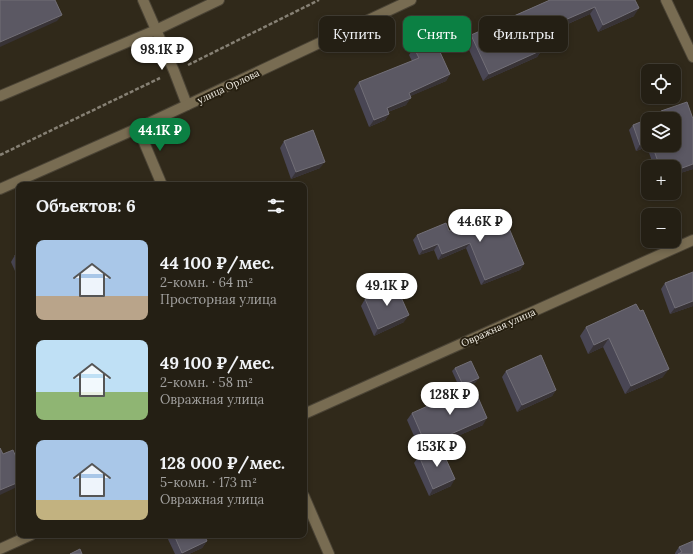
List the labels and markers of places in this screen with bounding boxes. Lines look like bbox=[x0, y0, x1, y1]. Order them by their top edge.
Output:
pin: 98.1K ₽ bbox=[125, 37, 199, 71]
pin: 44.1K ₽ bbox=[123, 118, 197, 152]
pin: 44.6K ₽ bbox=[443, 209, 517, 243]
pin: 49.1K ₽ bbox=[350, 273, 424, 307]
pin: 128K ₽ bbox=[417, 382, 483, 416]
pin: 153K ₽ bbox=[404, 434, 470, 468]

